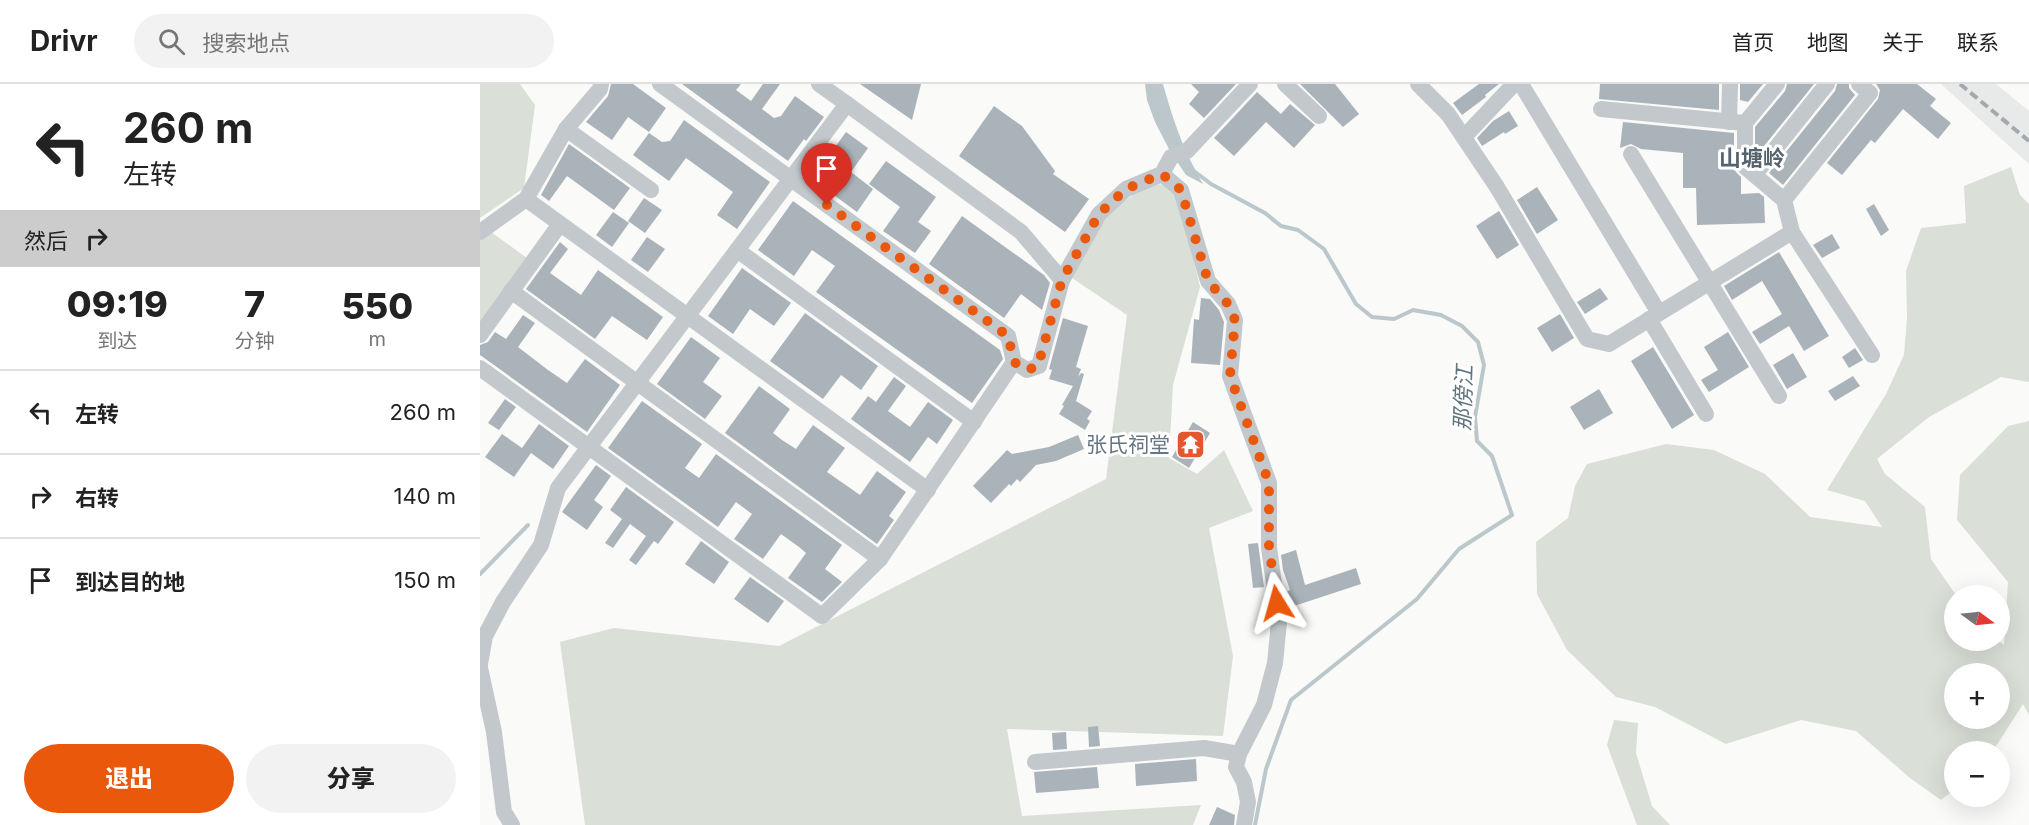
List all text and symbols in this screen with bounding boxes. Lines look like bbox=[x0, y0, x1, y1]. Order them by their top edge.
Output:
search box bbox=[134, 14, 554, 68]
text: Drivr bbox=[30, 24, 98, 58]
icon: search bbox=[155, 25, 188, 58]
text: 搜索地点 bbox=[203, 30, 291, 56]
text: 首页 bbox=[1732, 30, 1774, 55]
text: 地图 bbox=[1807, 30, 1849, 55]
text: 关于 bbox=[1882, 30, 1924, 55]
text: 联系 bbox=[1957, 30, 1999, 55]
text: 260 m bbox=[123, 102, 253, 153]
icon: left bbox=[24, 108, 102, 186]
pin bbox=[801, 143, 852, 205]
district label: 山塘岭 bbox=[1719, 145, 1785, 171]
icon: arrive bbox=[810, 152, 843, 185]
text: 左转 bbox=[123, 158, 177, 191]
icon: right bbox=[80, 222, 113, 255]
text: 然后 bbox=[24, 228, 68, 254]
text: 09:19 bbox=[67, 282, 168, 326]
text: 7 bbox=[244, 282, 265, 326]
text: 550 bbox=[341, 284, 413, 328]
text: m bbox=[369, 327, 386, 351]
text: 到达 bbox=[97, 329, 137, 353]
text: 分钟 bbox=[235, 329, 275, 353]
water label: 那傍江 bbox=[1449, 363, 1477, 431]
icon: left bbox=[24, 396, 57, 429]
text: 260 m bbox=[390, 399, 456, 425]
text: 左转 bbox=[75, 401, 119, 427]
temple icon: 张氏祠堂 bbox=[1175, 429, 1207, 461]
place label: 张氏祠堂 bbox=[1086, 432, 1170, 457]
icon: right bbox=[24, 480, 57, 513]
text: 140 m bbox=[394, 483, 456, 509]
text: 右转 bbox=[75, 485, 119, 511]
icon: arrive bbox=[24, 564, 57, 597]
text: 150 m bbox=[394, 567, 456, 593]
text: 到达目的地 bbox=[75, 569, 185, 595]
position arrow bbox=[1245, 571, 1309, 635]
north arrow bbox=[1944, 585, 2010, 651]
map controls bbox=[1944, 585, 2010, 807]
button: + bbox=[1944, 663, 2010, 729]
button: − bbox=[1944, 741, 2010, 807]
button: 退出 bbox=[24, 744, 234, 813]
button: 分享 bbox=[246, 744, 456, 813]

